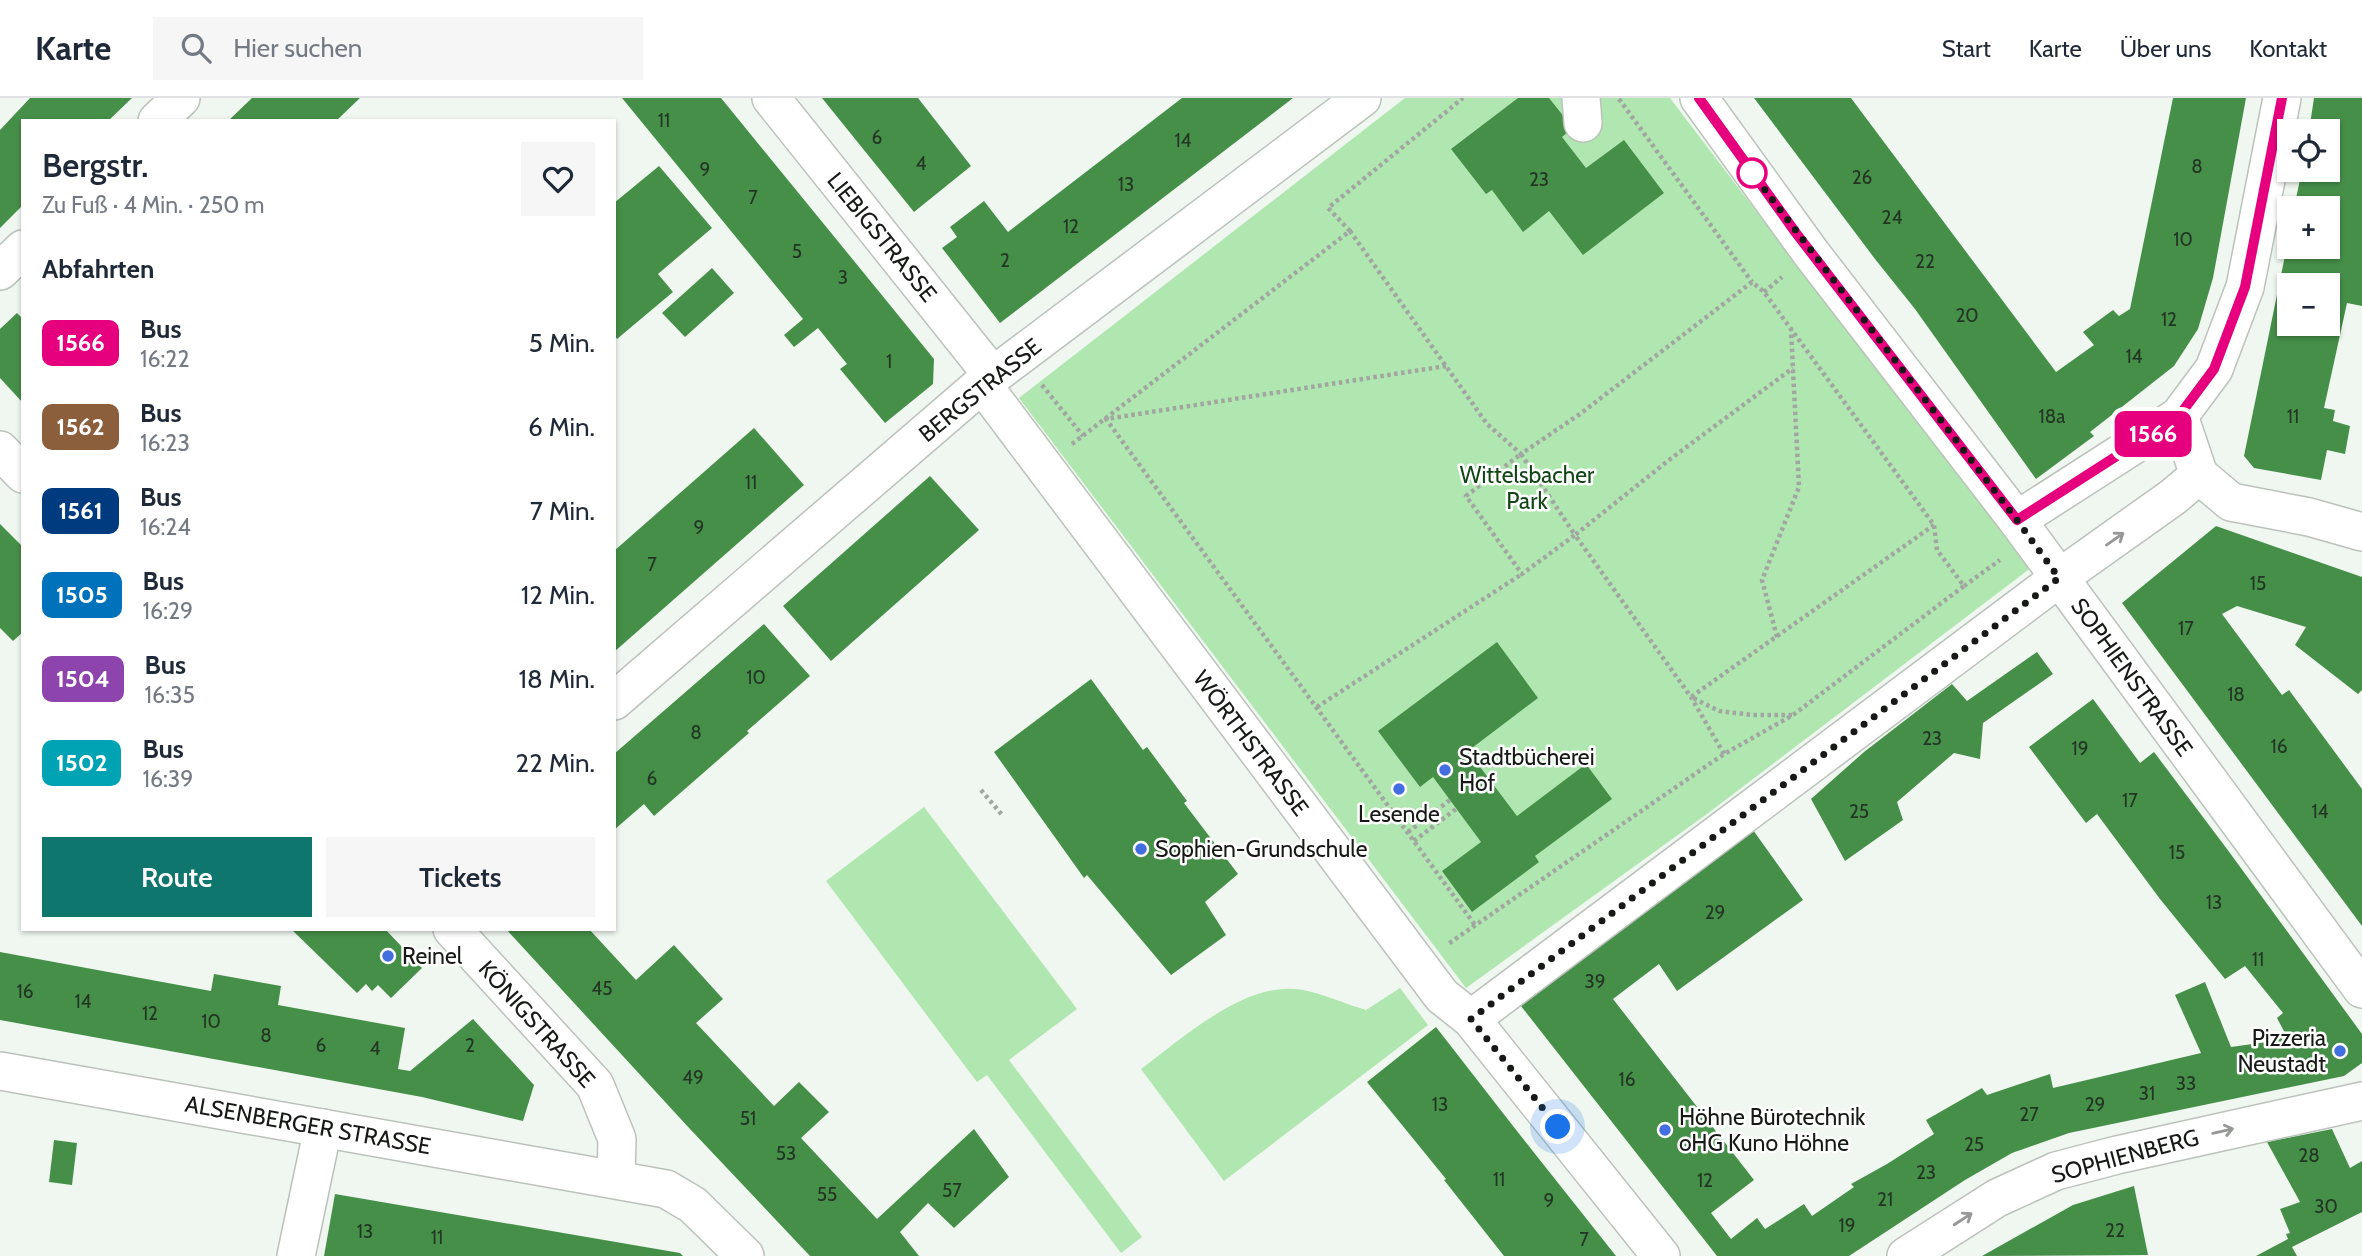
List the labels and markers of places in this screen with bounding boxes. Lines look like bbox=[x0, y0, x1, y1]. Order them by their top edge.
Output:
unlabelled marker bbox=[1737, 158, 1767, 188]
place label: Stadtbücherei Hof bbox=[1459, 743, 1595, 797]
marker: Stadtbücherei Hof bbox=[1437, 762, 1453, 778]
marker: Lesende bbox=[1391, 781, 1407, 797]
place label: Lesende bbox=[1358, 800, 1440, 828]
place label: Sophien-Grundschule bbox=[1155, 835, 1368, 863]
marker: Sophien-Grundschule bbox=[1133, 841, 1149, 857]
place label: Reinel bbox=[402, 942, 463, 970]
marker: Reinel bbox=[380, 948, 396, 964]
place label: Pizzeria Neustadt bbox=[2237, 1024, 2326, 1078]
marker: Pizzeria Neustadt bbox=[2332, 1043, 2348, 1059]
place label: Höhne Bürotechnik oHG Kuno Höhne bbox=[1679, 1103, 1866, 1157]
marker: Höhne Bürotechnik oHG Kuno Höhne bbox=[1657, 1122, 1673, 1138]

